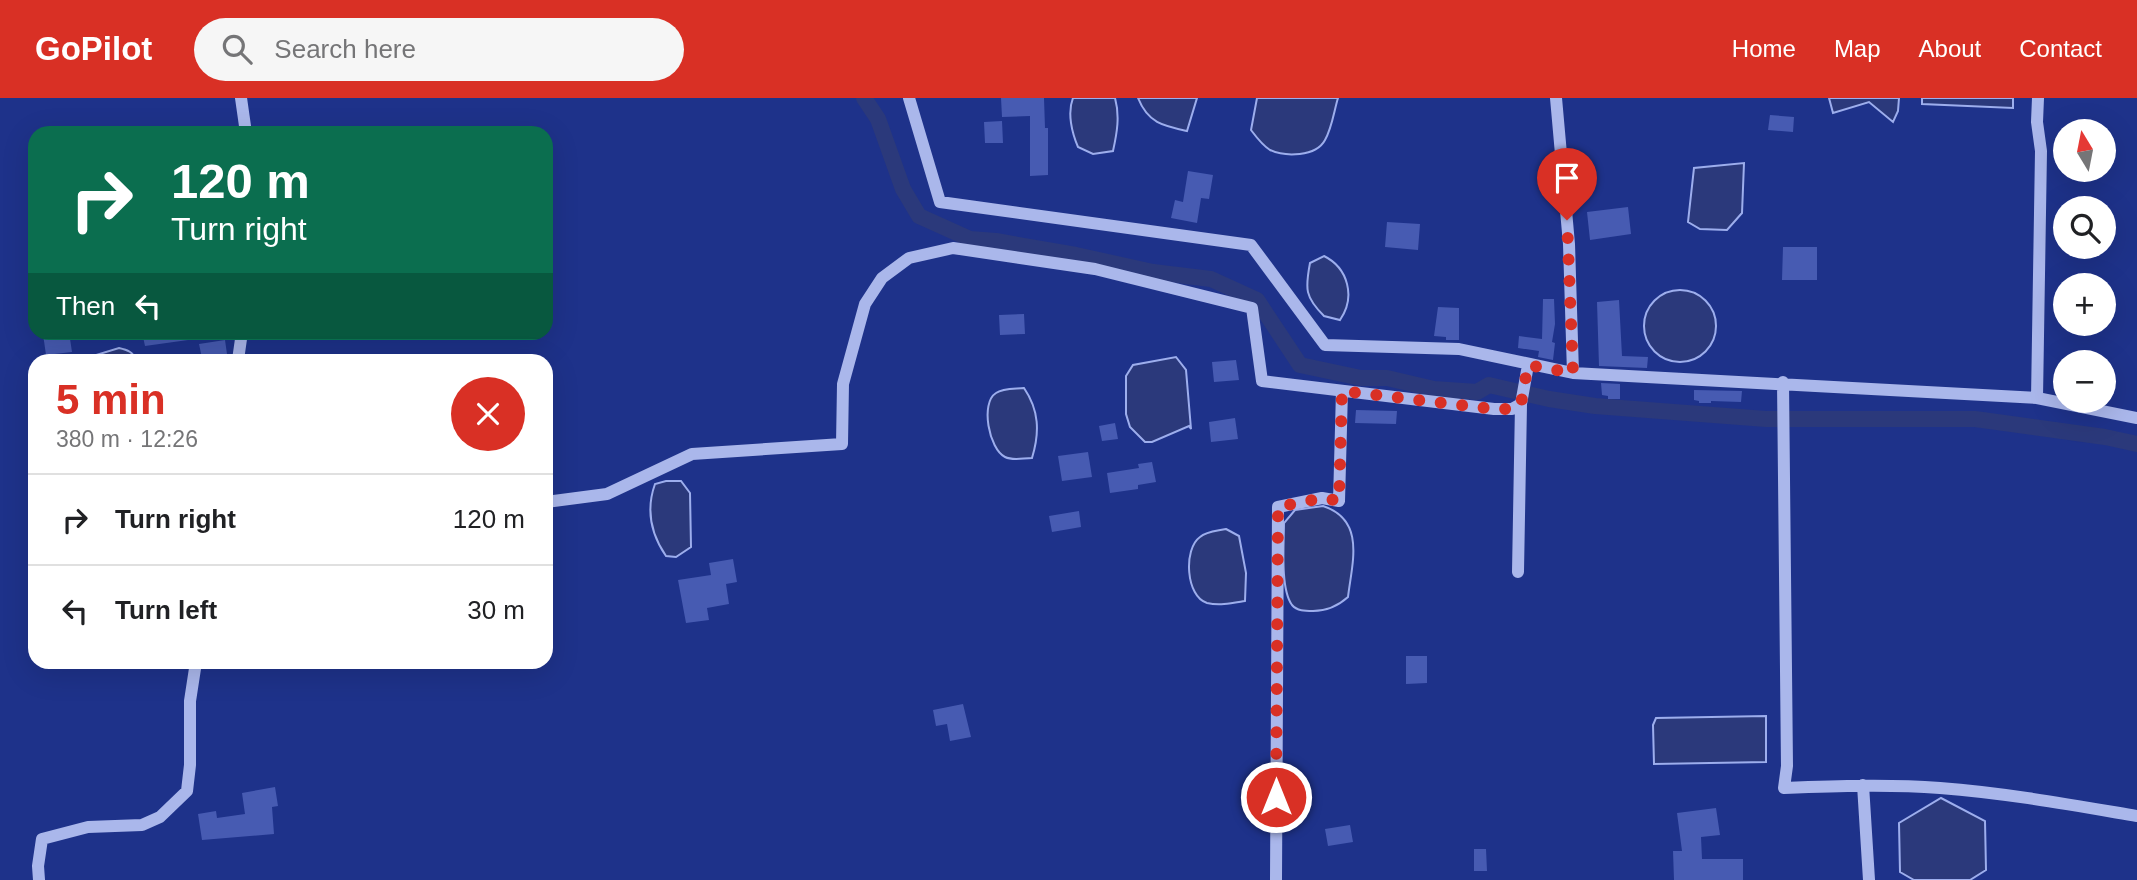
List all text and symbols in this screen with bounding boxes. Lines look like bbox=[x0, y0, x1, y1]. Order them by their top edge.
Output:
search box bbox=[194, 18, 684, 81]
text: GoPilot bbox=[35, 30, 152, 67]
icon: search bbox=[218, 30, 256, 68]
text: Search here bbox=[274, 34, 416, 64]
text: Home bbox=[1732, 35, 1796, 62]
text: Map bbox=[1834, 35, 1881, 62]
text: About bbox=[1919, 35, 1981, 62]
text: Contact bbox=[2019, 35, 2102, 62]
north arrow bbox=[2053, 119, 2116, 182]
map controls bbox=[2053, 119, 2116, 413]
pin bbox=[1537, 148, 1597, 220]
icon: right bbox=[56, 154, 147, 245]
text: 120 m bbox=[171, 154, 310, 208]
icon: arrive bbox=[1548, 159, 1586, 197]
button: search bbox=[2053, 196, 2116, 259]
text: Turn right bbox=[171, 211, 307, 247]
button: + bbox=[2053, 273, 2116, 336]
icon: left bbox=[129, 287, 167, 325]
text: Then bbox=[56, 291, 115, 321]
button: − bbox=[2053, 350, 2116, 413]
text: 5 min bbox=[56, 376, 166, 423]
button: close bbox=[451, 377, 525, 451]
text: 380 m · 12:26 bbox=[56, 426, 198, 452]
icon: right bbox=[56, 501, 94, 539]
text: Turn right bbox=[115, 504, 236, 534]
text: 120 m bbox=[453, 504, 525, 534]
icon: left bbox=[56, 592, 94, 630]
text: Turn left bbox=[115, 595, 217, 625]
text: 30 m bbox=[467, 595, 525, 625]
position arrow bbox=[1239, 760, 1313, 834]

